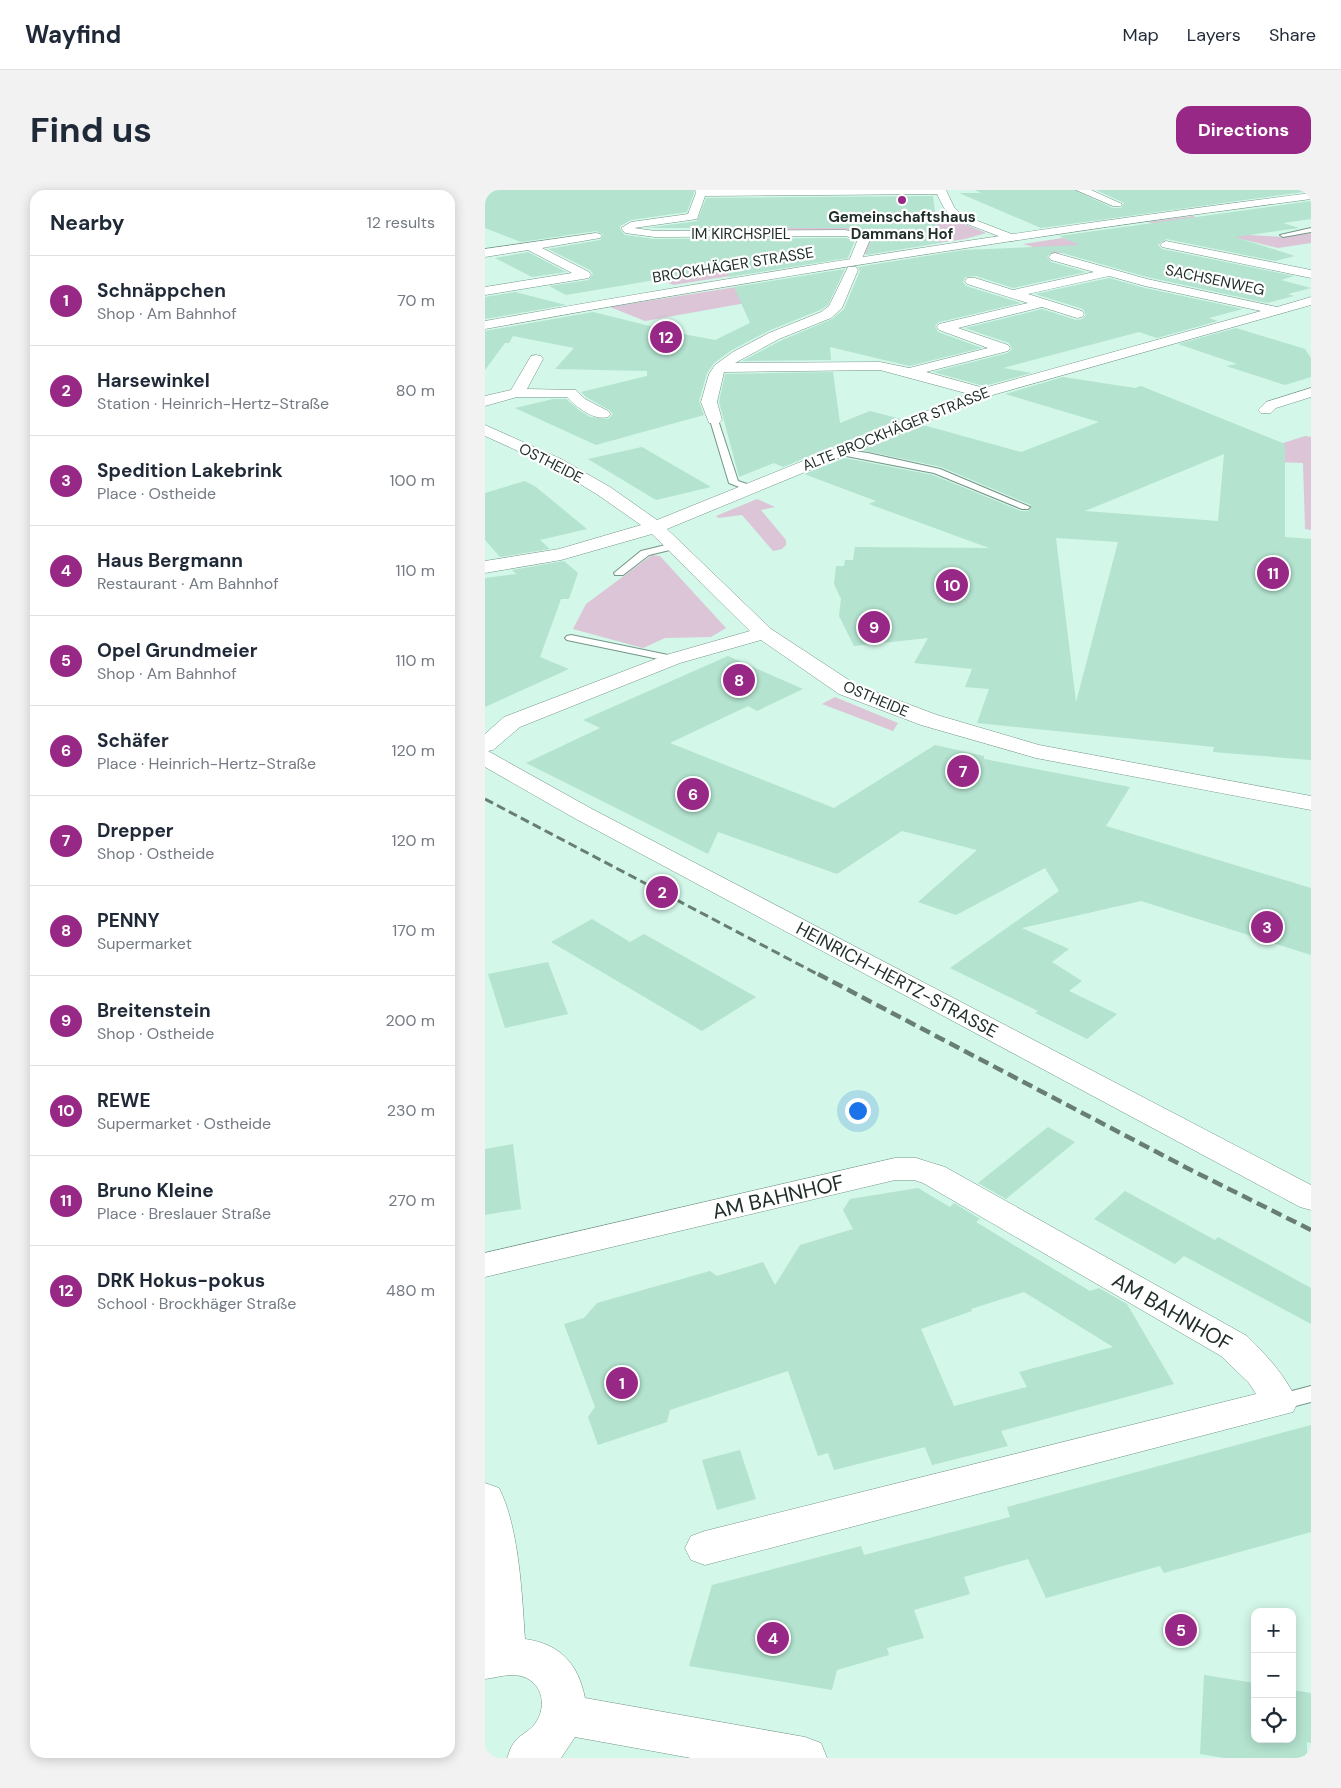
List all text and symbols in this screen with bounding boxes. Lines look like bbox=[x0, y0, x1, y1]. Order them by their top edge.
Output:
text: Wayfind bbox=[25, 19, 121, 50]
text: Map bbox=[1123, 23, 1159, 47]
text: Layers bbox=[1187, 23, 1241, 47]
text: Share bbox=[1269, 23, 1316, 47]
button: Directions bbox=[1176, 106, 1311, 154]
text: Find us bbox=[30, 107, 152, 153]
marker: Gemeinschaftshaus Dammans Hof bbox=[896, 194, 908, 206]
place label: Gemeinschaftshaus Dammans Hof bbox=[828, 207, 976, 244]
text: Nearby bbox=[50, 209, 124, 237]
text: 12 results bbox=[367, 212, 435, 233]
street label: IM KIRCHSPIEL bbox=[691, 224, 791, 244]
street label: BROCKHÄGER STRASSE bbox=[651, 242, 815, 288]
street label: SACHSENWEG bbox=[1164, 260, 1266, 300]
text: Schnäppchen bbox=[97, 278, 226, 303]
text: 1 bbox=[63, 290, 69, 311]
text: 70 m bbox=[397, 290, 435, 311]
text: Shop · Am Bahnhof bbox=[97, 303, 237, 324]
pin: 12 bbox=[650, 318, 682, 356]
text: Harsewinkel bbox=[97, 368, 210, 393]
text: 2 bbox=[61, 380, 71, 401]
text: 80 m bbox=[396, 380, 435, 401]
street label: ALTE BROCKHÄGER STRASSE bbox=[799, 382, 993, 476]
text: Station · Heinrich-Hertz-Straße bbox=[97, 393, 329, 414]
street label: OSTHEIDE bbox=[516, 438, 586, 488]
text: Spedition Lakebrink bbox=[97, 458, 283, 483]
text: 3 bbox=[61, 470, 71, 491]
text: 100 m bbox=[390, 470, 435, 491]
text: Place · Ostheide bbox=[97, 483, 216, 504]
text: Haus Bergmann bbox=[97, 548, 243, 573]
pin: 11 bbox=[1257, 554, 1289, 592]
text: 4 bbox=[61, 560, 71, 581]
text: 110 m bbox=[396, 560, 435, 581]
pin: 10 bbox=[936, 566, 968, 604]
text: Restaurant · Am Bahnhof bbox=[97, 573, 279, 594]
pin: 9 bbox=[858, 608, 890, 646]
text: Opel Grundmeier bbox=[97, 638, 257, 663]
text: 5 bbox=[61, 650, 71, 671]
text: 110 m bbox=[396, 650, 435, 671]
pin: 8 bbox=[723, 661, 755, 699]
text: Shop · Am Bahnhof bbox=[97, 663, 237, 684]
street label: OSTHEIDE bbox=[840, 676, 912, 722]
text: Schäfer bbox=[97, 728, 169, 753]
text: 6 bbox=[61, 740, 71, 761]
text: 120 m bbox=[391, 740, 435, 761]
pin: 7 bbox=[947, 752, 979, 790]
text: Place · Heinrich-Hertz-Straße bbox=[97, 753, 316, 774]
pin: 6 bbox=[677, 775, 709, 813]
text: Drepper bbox=[97, 818, 174, 843]
text: 7 bbox=[62, 830, 70, 851]
text: 120 m bbox=[391, 830, 435, 851]
text: Shop · Ostheide bbox=[97, 843, 214, 864]
pin: 2 bbox=[646, 873, 678, 911]
text: PENNY bbox=[97, 908, 160, 933]
pin: 3 bbox=[1251, 908, 1283, 946]
street label: HEINRICH-HERTZ-STRASSE bbox=[792, 916, 1002, 1044]
text: 8 bbox=[61, 920, 71, 941]
text: 170 m bbox=[392, 920, 435, 941]
text: Supermarket bbox=[97, 933, 192, 954]
text: Breitenstein bbox=[97, 998, 211, 1023]
text: 9 bbox=[61, 1010, 71, 1031]
text: 200 m bbox=[386, 1010, 435, 1031]
text: Shop · Ostheide bbox=[97, 1023, 214, 1044]
text: REWE bbox=[97, 1088, 151, 1113]
your location bbox=[845, 1098, 871, 1124]
text: 10 bbox=[57, 1100, 75, 1121]
text: 230 m bbox=[387, 1100, 435, 1121]
text: Supermarket · Ostheide bbox=[97, 1113, 271, 1134]
street label: AM BAHNHOF bbox=[709, 1168, 847, 1226]
text: Bruno Kleine bbox=[97, 1178, 214, 1203]
text: 11 bbox=[60, 1190, 72, 1211]
text: 270 m bbox=[388, 1190, 435, 1211]
text: Place · Breslauer Straße bbox=[97, 1203, 271, 1224]
street label: AM BAHNHOF bbox=[1107, 1266, 1237, 1358]
text: DRK Hokus-pokus bbox=[97, 1268, 265, 1293]
text: 12 bbox=[58, 1280, 74, 1301]
text: 480 m bbox=[386, 1280, 435, 1301]
text: School · Brockhäger Straße bbox=[97, 1293, 296, 1314]
pin: 1 bbox=[606, 1364, 638, 1402]
map controls bbox=[1251, 1608, 1296, 1743]
button: + bbox=[1251, 1608, 1296, 1653]
pin: 5 bbox=[1165, 1611, 1197, 1649]
pin: 4 bbox=[757, 1619, 789, 1657]
button: − bbox=[1251, 1653, 1296, 1698]
button: locate bbox=[1251, 1698, 1296, 1743]

